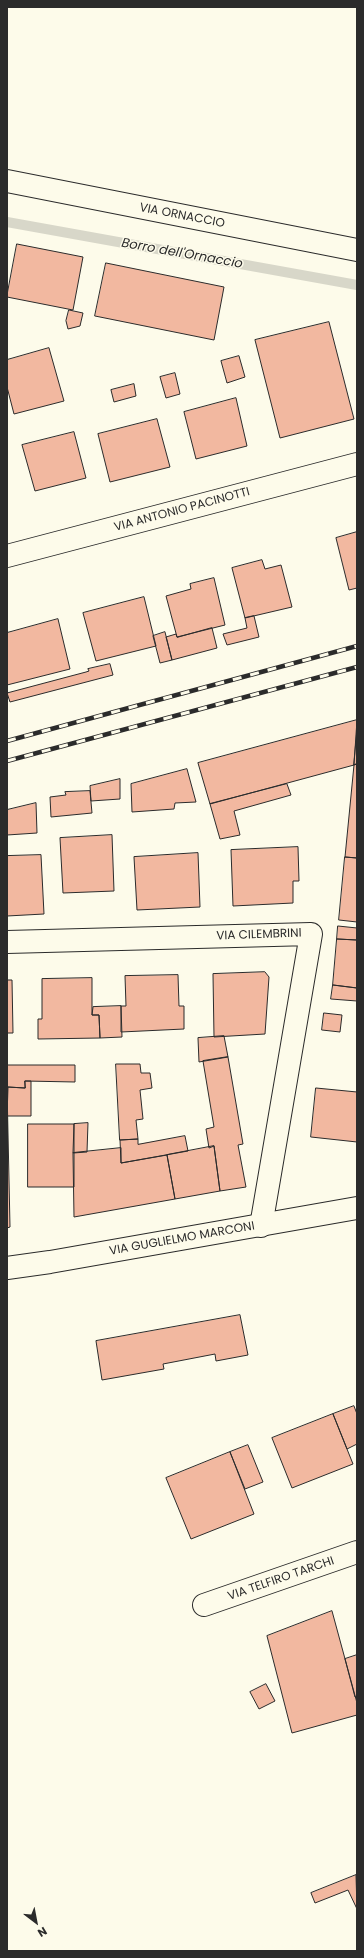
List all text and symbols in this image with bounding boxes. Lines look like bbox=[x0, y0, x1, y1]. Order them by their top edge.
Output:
street label: VIA ORNACCIO bbox=[138, 201, 226, 231]
water label: Borro dell'Ornaccio bbox=[120, 236, 244, 272]
street label: VIA ANTONIO PACINOTTI bbox=[113, 485, 251, 535]
street label: VIA CILEMBRINI bbox=[216, 926, 302, 944]
street label: VIA GUGLIELMO MARCONI bbox=[108, 1219, 256, 1259]
street label: VIA TELFIRO TARCHI bbox=[226, 1554, 336, 1604]
north arrow bbox=[16, 1902, 56, 1942]
text: N bbox=[35, 1923, 50, 1941]

